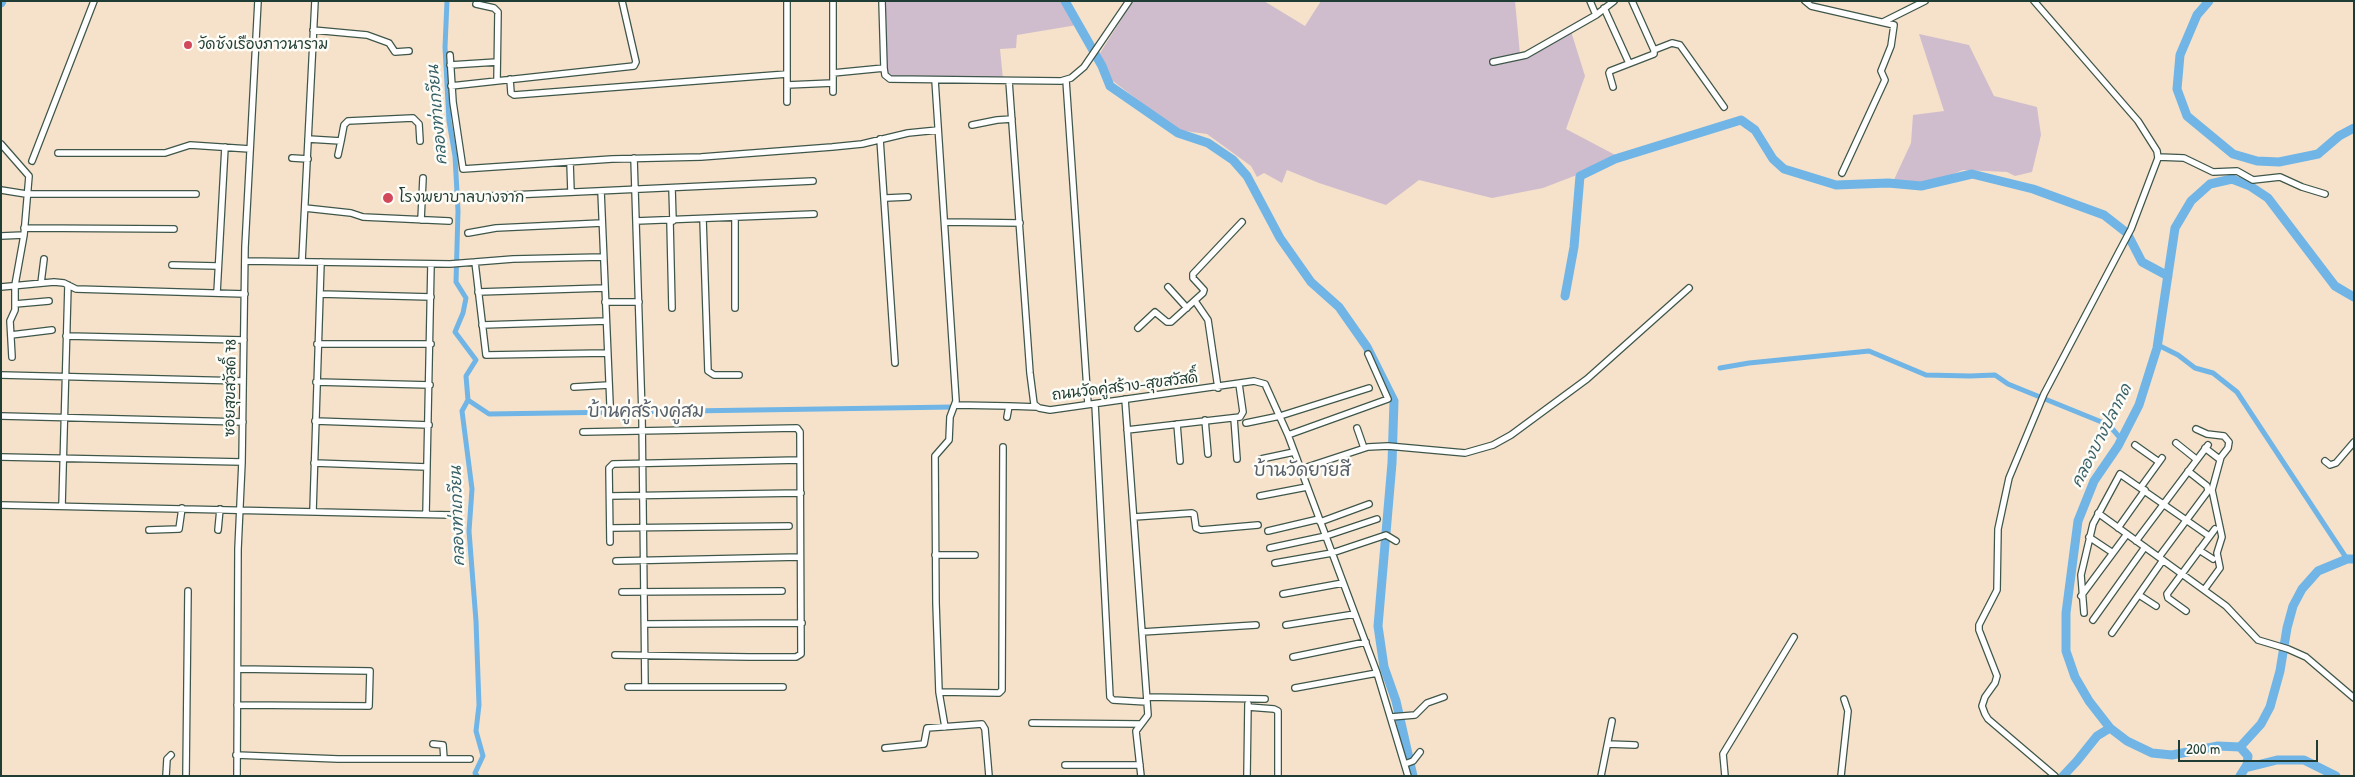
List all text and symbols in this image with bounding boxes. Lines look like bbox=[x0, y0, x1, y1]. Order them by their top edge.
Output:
place label: วัดชังเรืองภาวนาราม bbox=[198, 36, 328, 54]
marker: วัดชังเรืองภาวนาราม bbox=[182, 39, 194, 51]
water label: คลองท่าเกวียน bbox=[424, 64, 452, 166]
place label: โรงพยาบาลบางจาก bbox=[399, 189, 524, 207]
marker: โรงพยาบาลบางจาก bbox=[381, 191, 395, 205]
street label: ซอยสุขสวัสดิ์ 78 bbox=[221, 339, 241, 437]
street label: ถนนวัดคู่สร้าง-สุขสวัสดิ์ bbox=[1051, 369, 1199, 405]
water label: คลองบางปลากด bbox=[2068, 381, 2136, 491]
district label: บ้านคู่สร้างคู่สม bbox=[588, 401, 704, 423]
district label: บ้านวัดยายสี bbox=[1254, 460, 1350, 482]
water label: คลองท่าเกวียน bbox=[447, 466, 469, 566]
scale bar bbox=[2180, 730, 2320, 762]
text: 200 m bbox=[2186, 738, 2220, 759]

